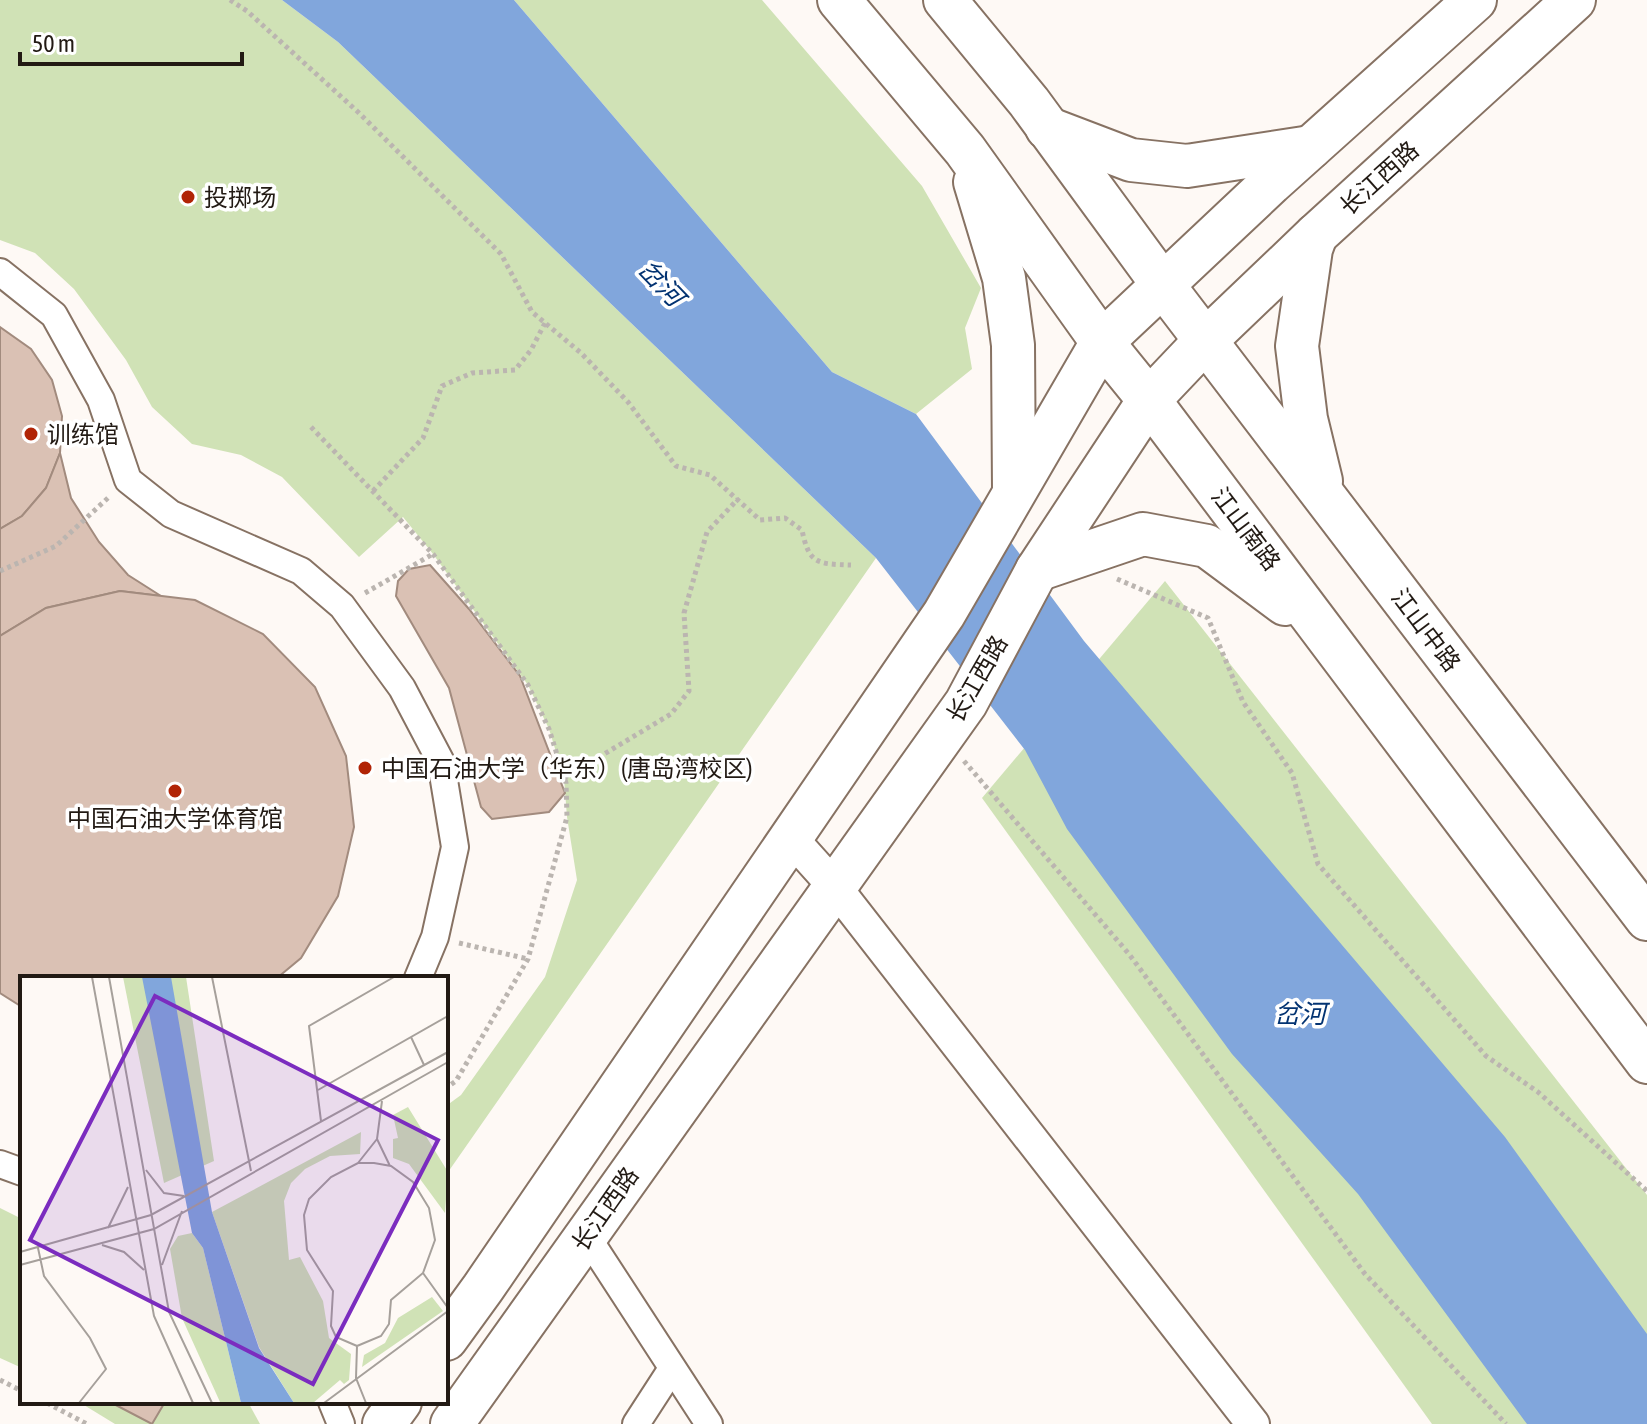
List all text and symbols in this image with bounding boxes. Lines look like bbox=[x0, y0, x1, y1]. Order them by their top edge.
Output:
scale bar bbox=[20, 16, 242, 66]
text: 50 m bbox=[32, 30, 75, 57]
street label: 长江西路 bbox=[1334, 136, 1424, 220]
place label: 投掷场 bbox=[204, 184, 276, 211]
marker: 投掷场 bbox=[179, 188, 197, 206]
water label: 岔河 bbox=[632, 254, 693, 316]
place label: 训练馆 bbox=[47, 421, 119, 448]
marker: 训练馆 bbox=[22, 425, 40, 443]
street label: 江山南路 bbox=[1206, 483, 1286, 575]
street label: 江山中路 bbox=[1386, 584, 1466, 676]
street label: 长江西路 bbox=[941, 631, 1013, 727]
place label: 中国石油大学（华东）(唐岛湾校区) bbox=[381, 755, 753, 782]
marker: 中国石油大学（华东）(唐岛湾校区) bbox=[356, 759, 374, 777]
marker: 中国石油大学体育馆 bbox=[166, 782, 184, 800]
place label: 中国石油大学体育馆 bbox=[67, 805, 283, 832]
inset map bbox=[20, 976, 448, 1404]
water label: 岔河 bbox=[1274, 999, 1331, 1029]
street label: 长江西路 bbox=[566, 1162, 644, 1256]

